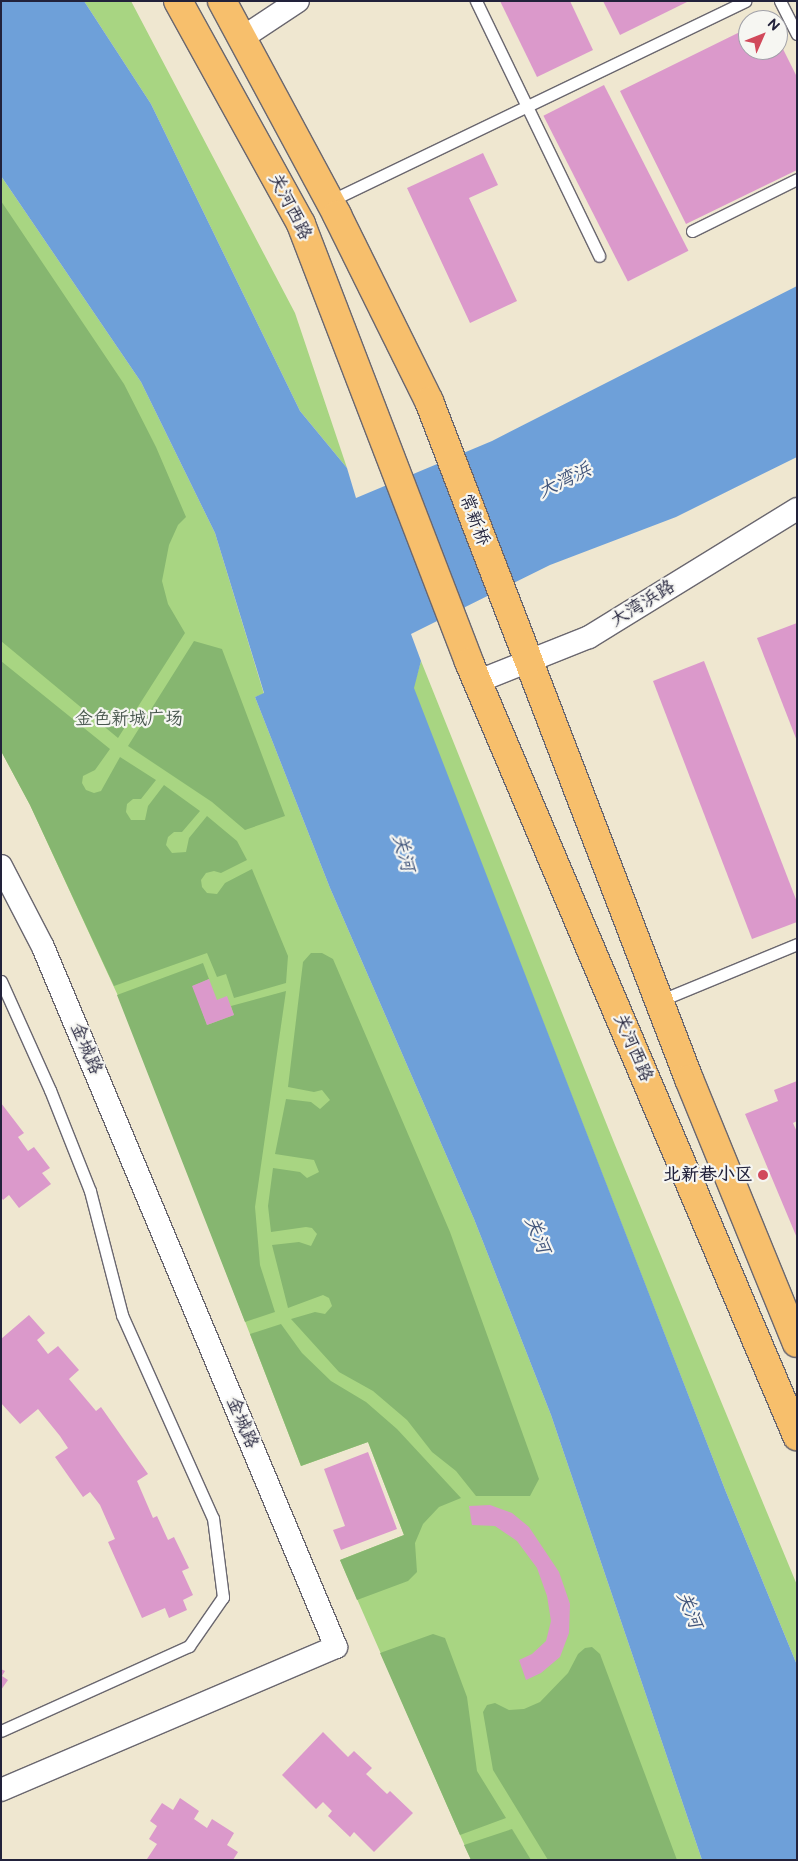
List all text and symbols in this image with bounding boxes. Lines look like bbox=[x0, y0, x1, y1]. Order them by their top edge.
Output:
north arrow bbox=[738, 10, 788, 60]
text: N bbox=[764, 15, 783, 35]
street label: 关河西路 bbox=[264, 170, 316, 244]
water label: 大湾浜 bbox=[534, 458, 596, 504]
street label: 常新桥 bbox=[454, 491, 494, 549]
street label: 大湾浜路 bbox=[607, 576, 679, 632]
park label: 金色新城广场 bbox=[75, 708, 183, 730]
water label: 关河 bbox=[387, 832, 419, 874]
street label: 关河西路 bbox=[609, 1011, 657, 1085]
street label: 金城路 bbox=[66, 1020, 106, 1078]
place label: 北新巷小区 bbox=[663, 1164, 753, 1186]
marker: 北新巷小区 bbox=[757, 1169, 769, 1181]
water label: 关河 bbox=[519, 1213, 555, 1257]
street label: 金城路 bbox=[222, 1394, 262, 1452]
water label: 关河 bbox=[671, 1588, 707, 1632]

